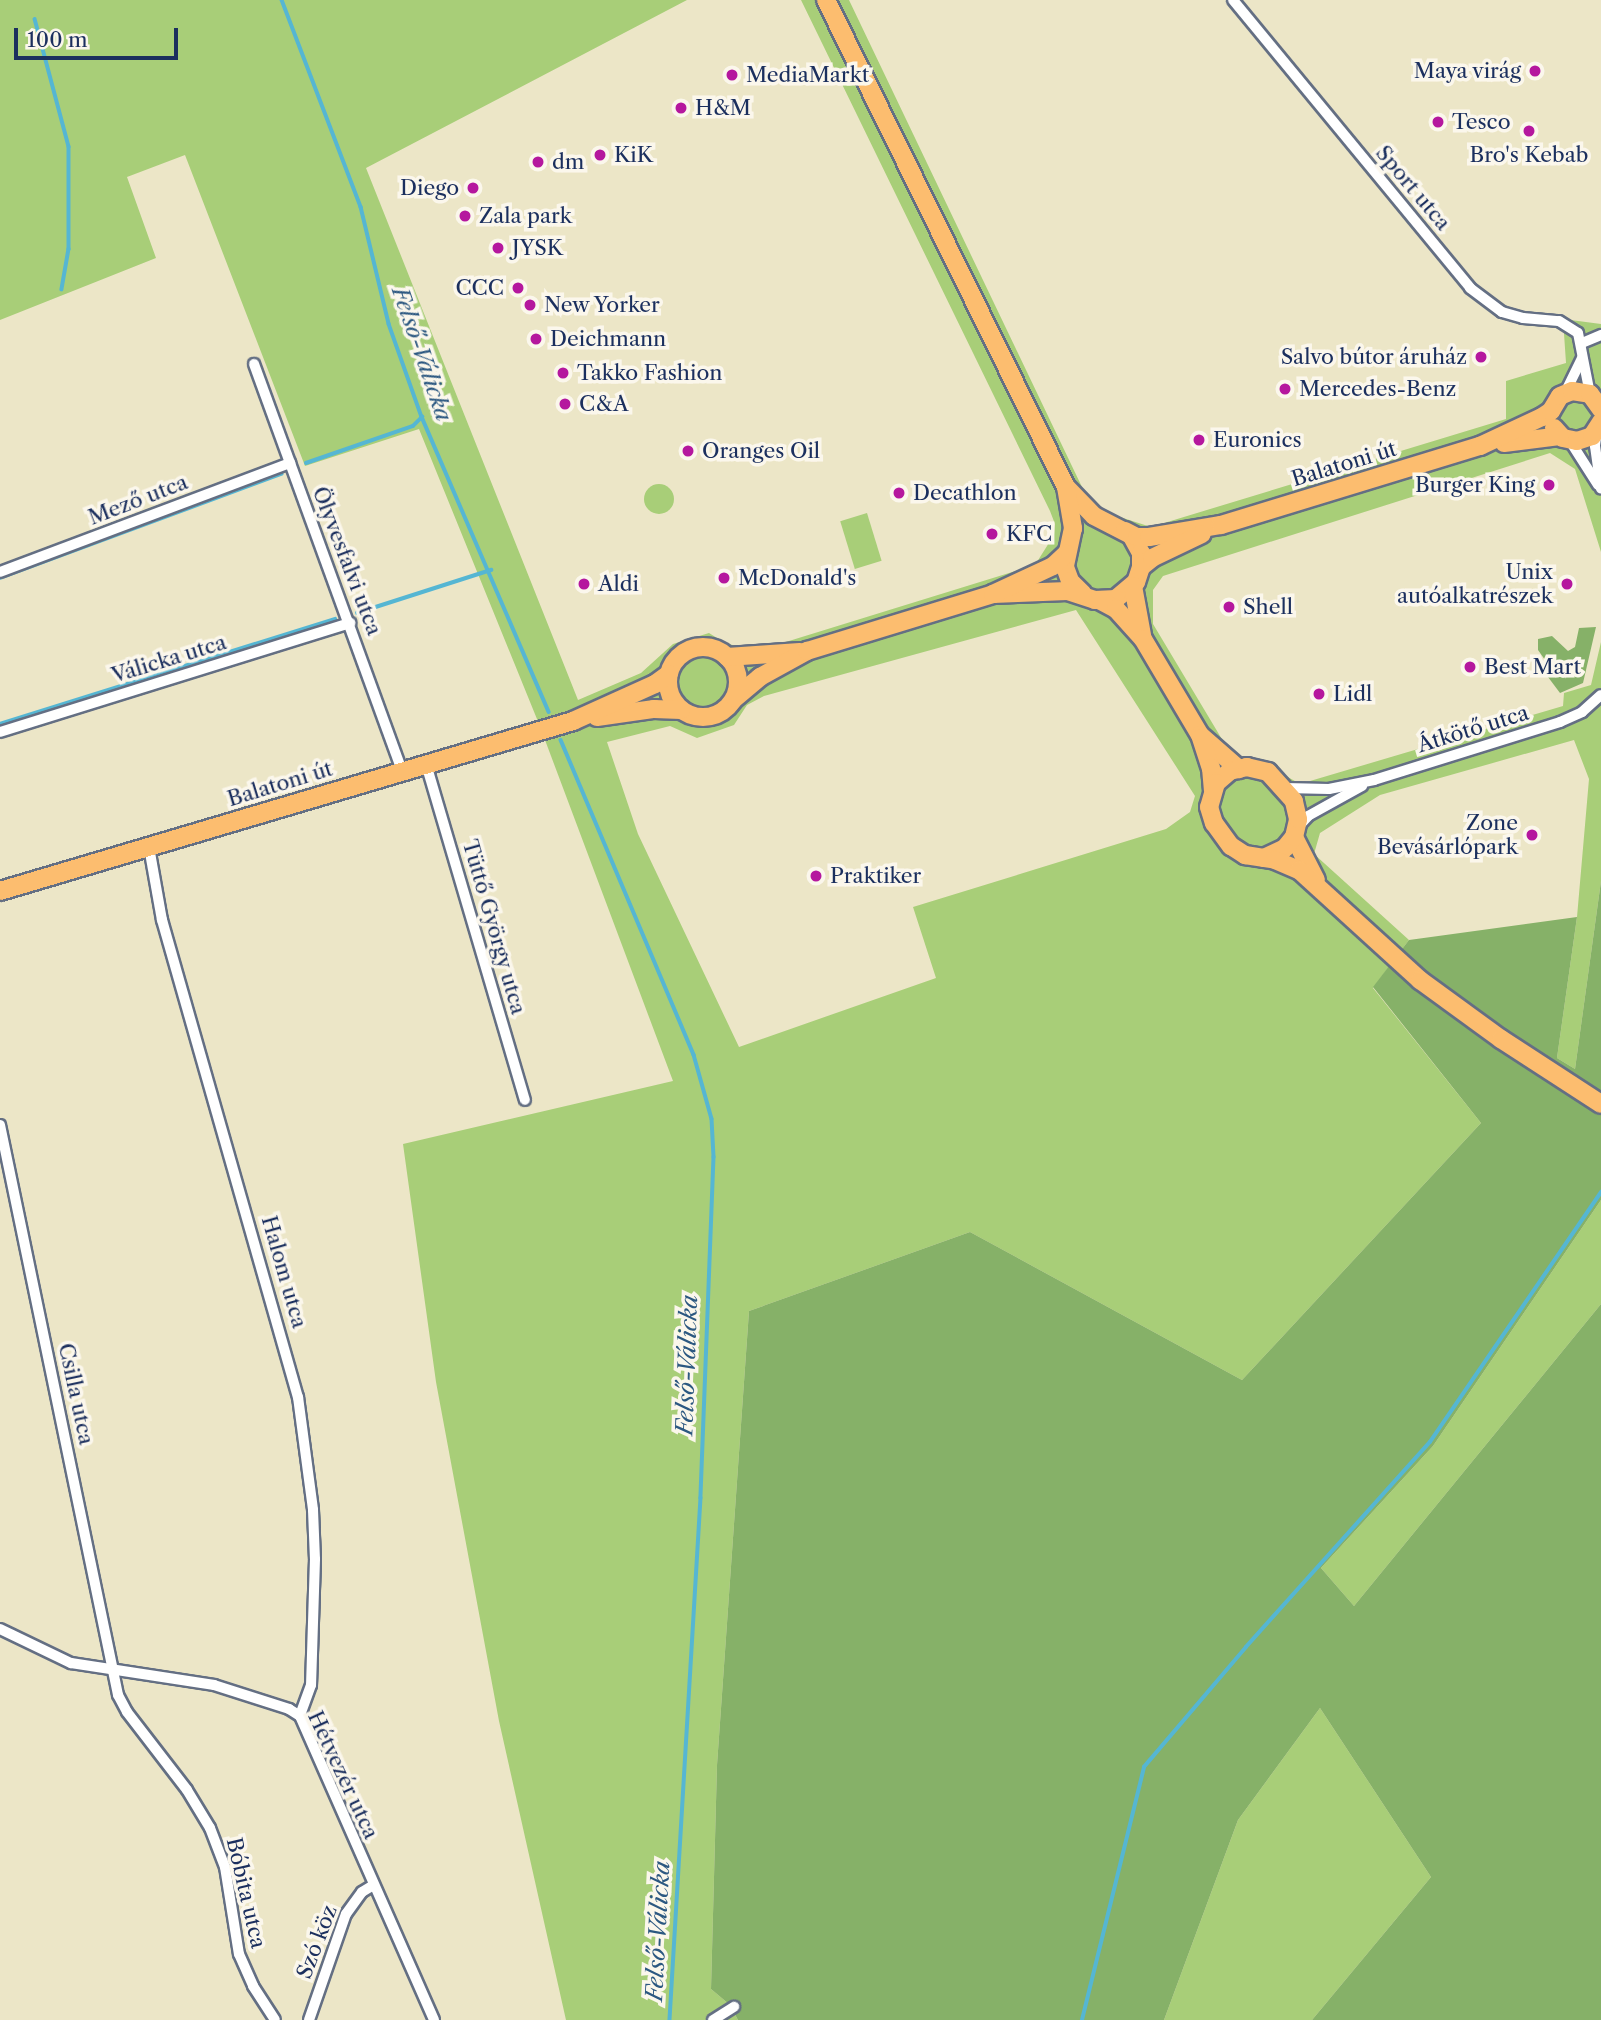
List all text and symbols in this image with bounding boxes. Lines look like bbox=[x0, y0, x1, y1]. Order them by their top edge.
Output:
scale bar bbox=[18, 14, 182, 58]
text: 100 m bbox=[27, 27, 88, 52]
place label: Maya virág bbox=[1413, 58, 1521, 84]
place label: MediaMarkt bbox=[746, 62, 869, 88]
marker: Maya virág bbox=[1527, 63, 1543, 79]
marker: MediaMarkt bbox=[724, 67, 740, 83]
place label: H&M bbox=[695, 95, 751, 121]
marker: H&M bbox=[673, 100, 689, 116]
place label: Tesco bbox=[1452, 109, 1511, 135]
marker: Tesco bbox=[1430, 114, 1446, 130]
marker: Bro's Kebab bbox=[1521, 123, 1537, 139]
street label: Sport utca bbox=[1370, 141, 1456, 235]
place label: KiK bbox=[614, 142, 653, 168]
place label: Bro's Kebab bbox=[1470, 142, 1588, 168]
marker: KiK bbox=[592, 147, 608, 163]
place label: dm bbox=[552, 149, 584, 175]
marker: dm bbox=[530, 154, 546, 170]
place label: Diego bbox=[400, 175, 459, 201]
marker: Diego bbox=[465, 180, 481, 196]
place label: Zala park bbox=[479, 203, 572, 229]
marker: Zala park bbox=[457, 208, 473, 224]
place label: JYSK bbox=[512, 235, 563, 261]
marker: JYSK bbox=[490, 240, 506, 256]
place label: CCC bbox=[455, 275, 504, 301]
marker: CCC bbox=[510, 280, 526, 296]
water label: Felső-Válicka bbox=[386, 283, 458, 425]
place label: New Yorker bbox=[544, 292, 661, 318]
marker: New Yorker bbox=[522, 297, 538, 313]
place label: Deichmann bbox=[550, 326, 666, 352]
marker: Deichmann bbox=[528, 331, 544, 347]
place label: Salvo bútor áruház bbox=[1280, 344, 1467, 370]
marker: Salvo bútor áruház bbox=[1473, 349, 1489, 365]
place label: Takko Fashion bbox=[577, 360, 722, 386]
marker: Takko Fashion bbox=[555, 365, 571, 381]
place label: Mercedes-Benz bbox=[1299, 376, 1456, 402]
marker: Mercedes-Benz bbox=[1277, 381, 1293, 397]
place label: C&A bbox=[579, 391, 629, 417]
marker: C&A bbox=[557, 396, 573, 412]
place label: Euronics bbox=[1213, 427, 1302, 453]
marker: Euronics bbox=[1191, 432, 1207, 448]
street label: Balatoni út bbox=[1288, 436, 1400, 492]
place label: Oranges Oil bbox=[702, 438, 820, 464]
marker: Oranges Oil bbox=[680, 443, 696, 459]
street label: Mező utca bbox=[85, 470, 191, 530]
place label: Burger King bbox=[1415, 472, 1535, 498]
marker: Burger King bbox=[1541, 477, 1557, 493]
place label: Decathlon bbox=[913, 480, 1017, 506]
street label: Ölyvesfalvi utca bbox=[307, 483, 387, 639]
marker: Decathlon bbox=[891, 485, 907, 501]
place label: KFC bbox=[1006, 521, 1052, 547]
marker: KFC bbox=[984, 526, 1000, 542]
place label: Unix autóalkatrészek bbox=[1397, 559, 1553, 609]
place label: McDonald's bbox=[738, 565, 856, 591]
marker: McDonald's bbox=[716, 570, 732, 586]
place label: Aldi bbox=[598, 571, 639, 597]
marker: Aldi bbox=[576, 576, 592, 592]
marker: Unix autóalkatrészek bbox=[1559, 576, 1575, 592]
place label: Shell bbox=[1243, 594, 1293, 620]
marker: Shell bbox=[1221, 599, 1237, 615]
street label: Válicka utca bbox=[109, 630, 229, 688]
place label: Best Mart bbox=[1484, 654, 1581, 680]
marker: Best Mart bbox=[1462, 659, 1478, 675]
place label: Lidl bbox=[1333, 681, 1372, 707]
marker: Lidl bbox=[1311, 686, 1327, 702]
street label: Átkötő utca bbox=[1414, 700, 1532, 758]
street label: Balatoni út bbox=[224, 756, 336, 812]
place label: Zone Bevásárlópark bbox=[1377, 810, 1518, 860]
marker: Zone Bevásárlópark bbox=[1524, 827, 1540, 843]
street label: Tüttő György utca bbox=[457, 836, 531, 1018]
place label: Praktiker bbox=[830, 863, 921, 889]
marker: Praktiker bbox=[808, 868, 824, 884]
street label: Halom utca bbox=[256, 1213, 312, 1331]
water label: Felső-Válicka bbox=[671, 1294, 703, 1436]
street label: Csilla utca bbox=[53, 1341, 99, 1447]
street label: Hétvezér utca bbox=[302, 1707, 384, 1843]
street label: Bóbita utca bbox=[221, 1835, 271, 1951]
water label: Felső-Válicka bbox=[641, 1860, 675, 2002]
street label: Szó köz bbox=[291, 1902, 343, 1982]

